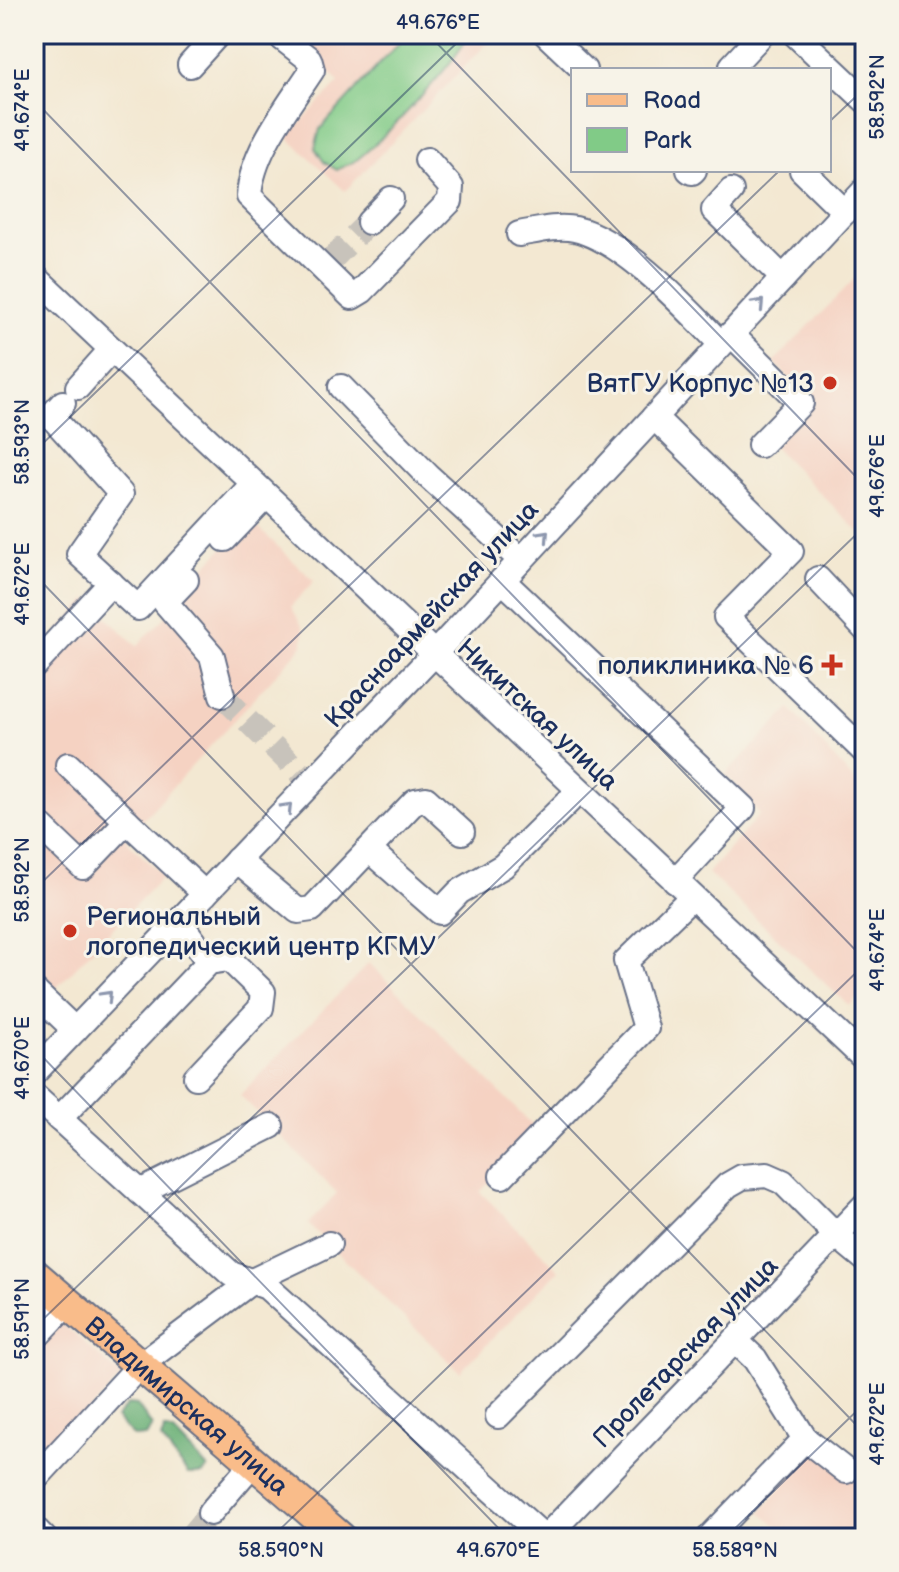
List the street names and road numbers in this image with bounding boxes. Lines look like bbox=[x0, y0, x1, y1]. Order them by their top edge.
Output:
street label: Красноармейская улица bbox=[319, 495, 545, 735]
street label: Никитская улица bbox=[450, 633, 624, 798]
street label: Пролетарская улица bbox=[587, 1251, 785, 1455]
street label: Владимирская улица bbox=[78, 1311, 294, 1503]

